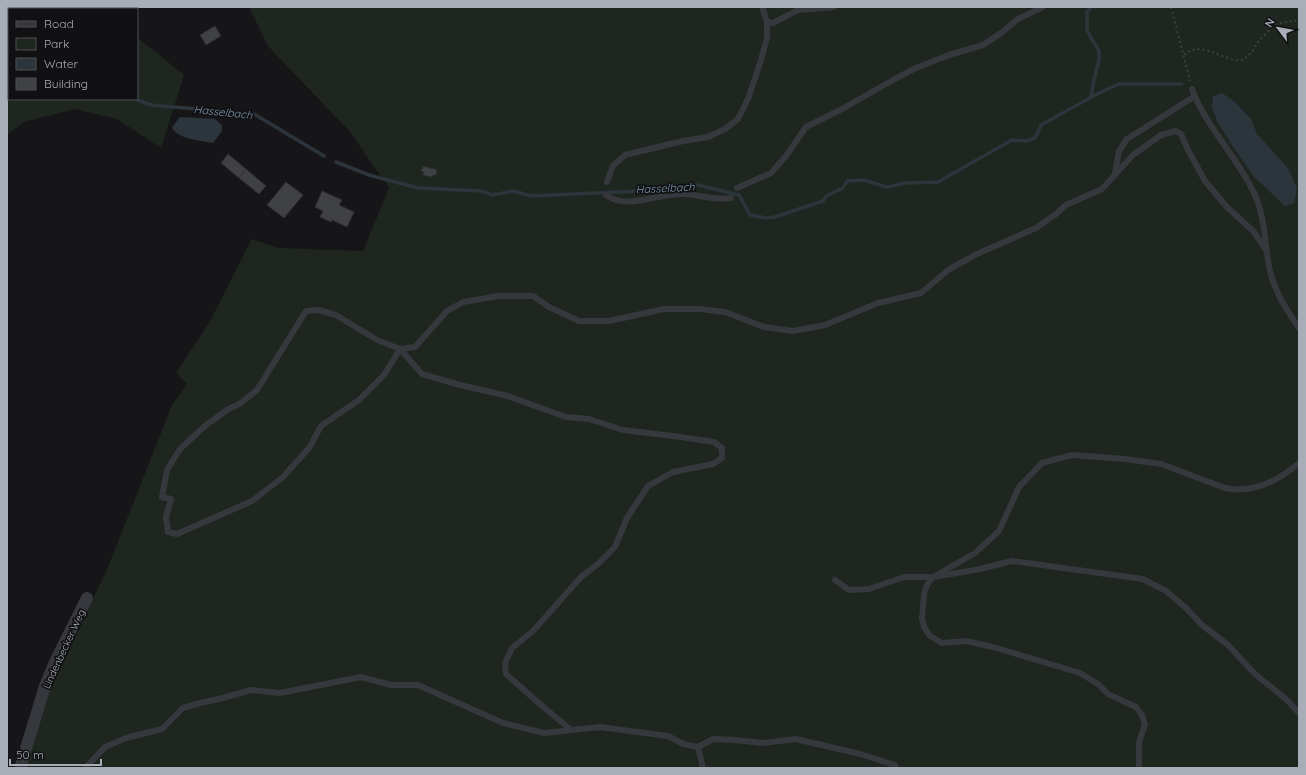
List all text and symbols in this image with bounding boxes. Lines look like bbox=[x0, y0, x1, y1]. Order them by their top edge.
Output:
legend bbox=[8, 8, 138, 100]
north arrow bbox=[1258, 8, 1298, 48]
text: Road bbox=[44, 16, 74, 31]
text: N bbox=[1261, 16, 1278, 30]
text: Park bbox=[44, 36, 69, 51]
text: Water bbox=[44, 56, 79, 71]
text: Building bbox=[44, 76, 88, 91]
water label: Hasselbach bbox=[193, 102, 254, 122]
water label: Hasselbach bbox=[635, 179, 696, 197]
street label: Lindenbecker Weg bbox=[40, 607, 88, 691]
scale bar bbox=[10, 741, 101, 767]
text: 50 m bbox=[16, 747, 44, 762]

